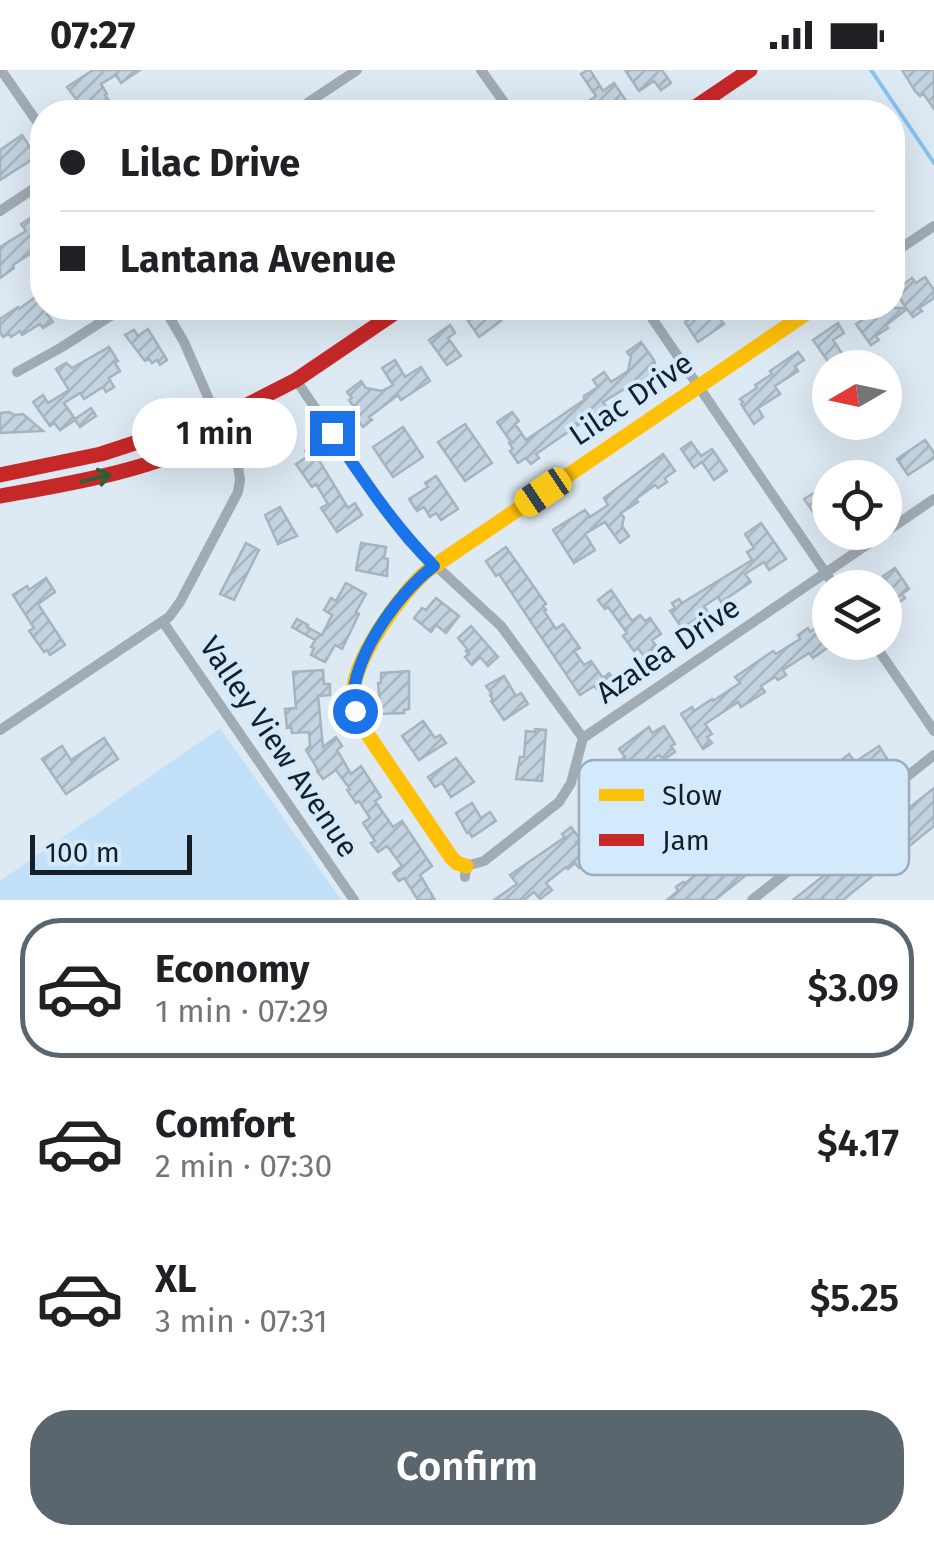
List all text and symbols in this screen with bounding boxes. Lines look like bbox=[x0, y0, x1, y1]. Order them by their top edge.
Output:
text: 07:27 bbox=[50, 12, 135, 58]
text: Lilac Drive bbox=[120, 140, 300, 186]
text: Lantana Avenue bbox=[120, 236, 396, 282]
street label: Lilac Drive bbox=[562, 345, 700, 453]
north arrow bbox=[812, 350, 902, 440]
map controls bbox=[812, 350, 902, 660]
callout: 1 min bbox=[132, 398, 297, 468]
route end bbox=[310, 411, 355, 456]
text: 1 min bbox=[176, 414, 253, 452]
button: locate bbox=[812, 460, 902, 550]
car bbox=[510, 463, 576, 521]
one-way arrow bbox=[79, 468, 111, 486]
button: layers bbox=[812, 570, 902, 660]
street label: Azalea Drive bbox=[589, 589, 747, 711]
street label: Valley View Avenue bbox=[192, 630, 366, 864]
route start bbox=[333, 689, 378, 734]
legend bbox=[579, 760, 909, 875]
text: Slow bbox=[662, 779, 722, 812]
text: Jam bbox=[662, 824, 710, 857]
scale bar bbox=[30, 830, 192, 874]
text: 100 m bbox=[45, 836, 120, 869]
icon: car bbox=[35, 943, 125, 1033]
text: Economy bbox=[155, 946, 310, 992]
text: $3.09 bbox=[807, 965, 899, 1011]
text: 1 min · 07:29 bbox=[155, 992, 329, 1030]
icon: car bbox=[35, 1098, 125, 1188]
text: Comfort bbox=[155, 1101, 296, 1147]
text: $4.17 bbox=[817, 1120, 899, 1166]
text: 2 min · 07:30 bbox=[155, 1147, 332, 1185]
icon: car bbox=[35, 1253, 125, 1343]
text: XL bbox=[155, 1256, 197, 1302]
text: $5.25 bbox=[810, 1275, 899, 1321]
text: 3 min · 07:31 bbox=[155, 1302, 328, 1340]
button: Confirm bbox=[30, 1410, 904, 1525]

